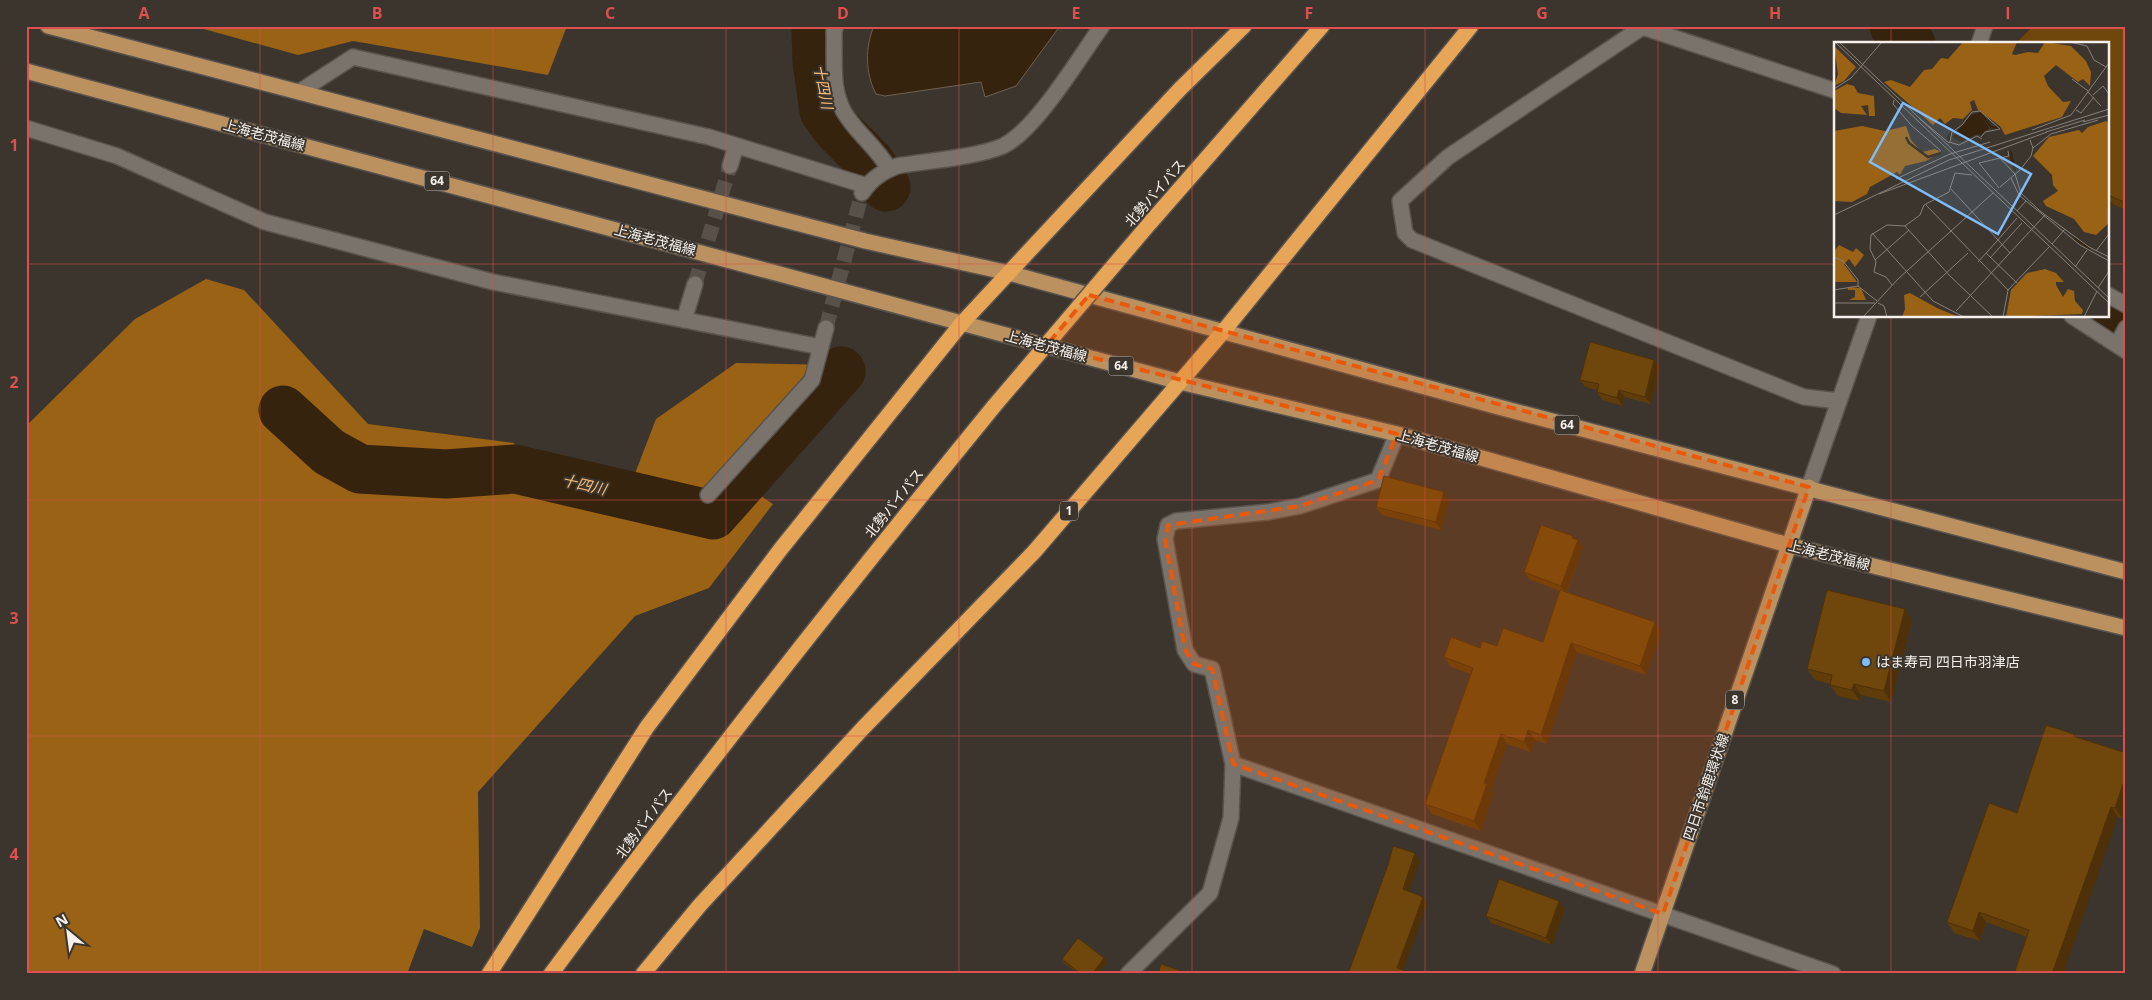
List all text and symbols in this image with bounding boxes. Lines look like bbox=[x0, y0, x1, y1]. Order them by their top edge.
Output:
text: A bbox=[138, 2, 150, 24]
text: B bbox=[372, 2, 382, 24]
text: C bbox=[605, 2, 615, 24]
text: D bbox=[837, 2, 849, 24]
text: E bbox=[1072, 2, 1081, 24]
text: F bbox=[1305, 2, 1313, 24]
text: G bbox=[1536, 2, 1548, 24]
text: H bbox=[1769, 2, 1781, 24]
text: I bbox=[2005, 2, 2011, 24]
inset map bbox=[1834, 42, 2110, 318]
water label: 十四川 bbox=[810, 63, 838, 113]
street label: 上海老茂福線 bbox=[221, 114, 307, 155]
text: 1 bbox=[9, 134, 19, 156]
street label: 北勢バイパス bbox=[1120, 155, 1189, 231]
road number: 64 bbox=[424, 172, 450, 190]
street label: 上海老茂福線 bbox=[612, 219, 698, 260]
street label: 上海老茂福線 bbox=[1003, 325, 1089, 366]
road number: 64 bbox=[1108, 356, 1134, 376]
text: 2 bbox=[9, 371, 19, 393]
road number: 64 bbox=[1554, 416, 1580, 434]
street label: 上海老茂福線 bbox=[1395, 425, 1481, 466]
street label: 北勢バイパス bbox=[860, 464, 927, 541]
water label: 十四川 bbox=[560, 469, 610, 499]
road number: 1 bbox=[1060, 502, 1078, 520]
street label: 上海老茂福線 bbox=[1786, 535, 1872, 574]
text: 3 bbox=[9, 607, 19, 629]
place label: はま寿司 四日市羽津店 bbox=[1876, 652, 2020, 671]
marker: はま寿司 四日市羽津店 bbox=[1860, 656, 1872, 668]
road number: 8 bbox=[1726, 690, 1744, 710]
street label: 四日市鈴鹿環状線 bbox=[1678, 731, 1733, 843]
street label: 北勢バイパス bbox=[611, 784, 676, 862]
text: 4 bbox=[9, 843, 19, 865]
north arrow bbox=[42, 908, 92, 958]
text: N bbox=[52, 909, 71, 931]

